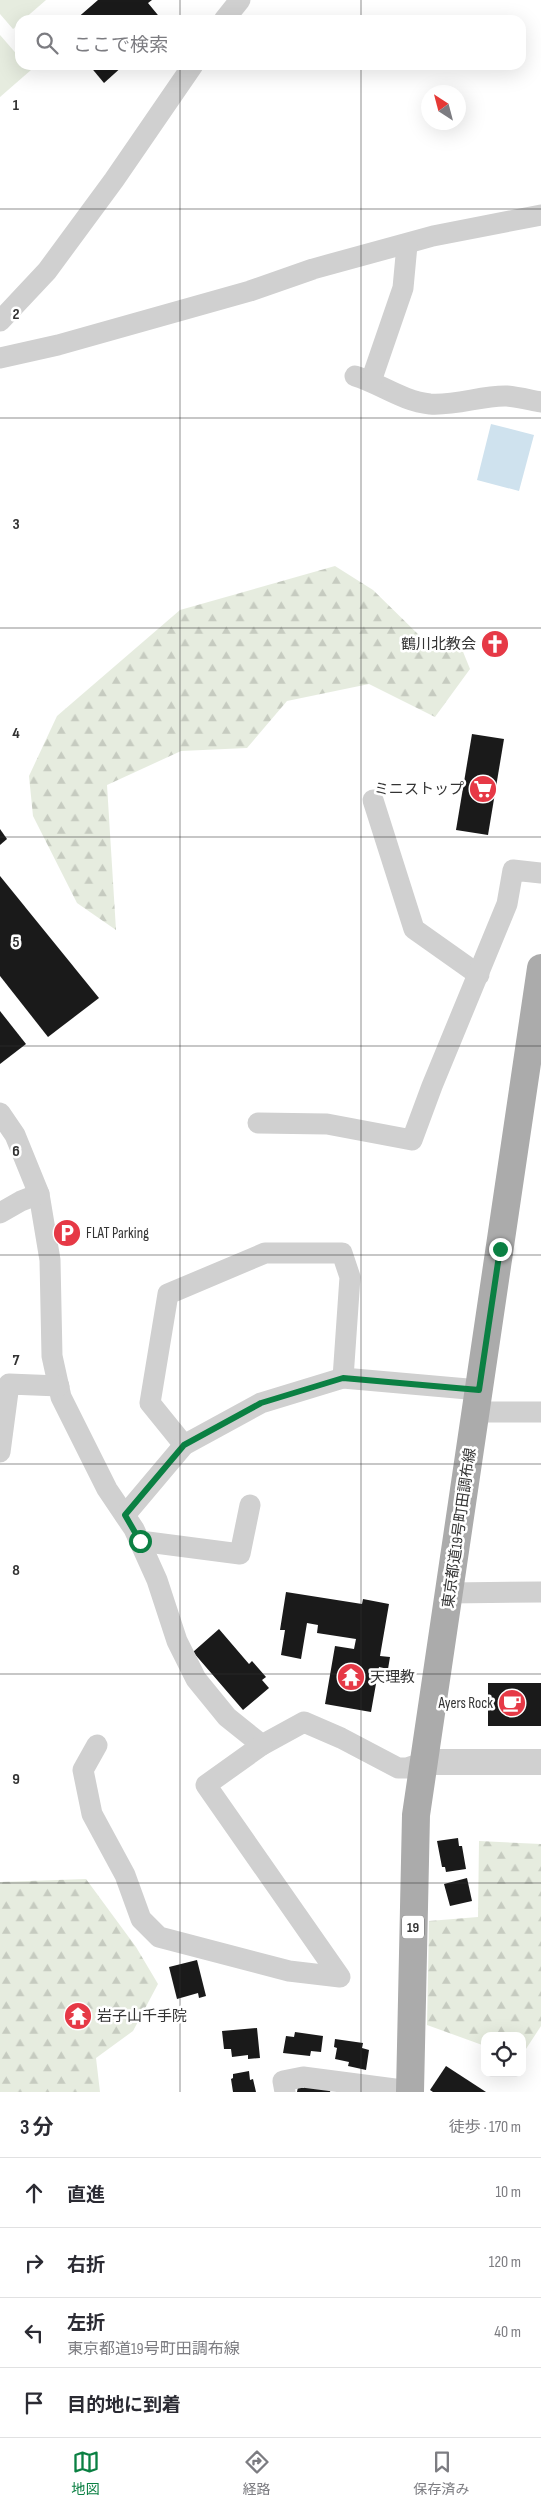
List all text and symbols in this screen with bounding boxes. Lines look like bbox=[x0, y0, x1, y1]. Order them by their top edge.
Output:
search box bbox=[15, 15, 526, 70]
icon: search bbox=[33, 29, 61, 57]
text: ここで検索 bbox=[73, 34, 168, 57]
north arrow bbox=[421, 85, 466, 130]
text: 1 bbox=[13, 96, 20, 115]
text: 2 bbox=[12, 305, 20, 324]
text: 3 bbox=[12, 515, 20, 534]
church icon: 鶴川北教会 bbox=[480, 629, 510, 659]
place label: 鶴川北教会 bbox=[401, 635, 476, 654]
text: 4 bbox=[12, 724, 20, 743]
supermarket icon: ミニストップ bbox=[468, 774, 498, 804]
place label: ミニストップ bbox=[374, 780, 464, 799]
text: 5 bbox=[12, 933, 20, 952]
text: 6 bbox=[12, 1142, 20, 1161]
parking icon: FLAT Parking bbox=[52, 1218, 82, 1248]
place label: FLAT Parking bbox=[86, 1224, 149, 1243]
route end bbox=[489, 1238, 512, 1261]
text: 7 bbox=[13, 1351, 20, 1370]
street label: 東京都道19号町田調布線 bbox=[439, 1447, 480, 1610]
route start bbox=[129, 1530, 152, 1553]
text: 8 bbox=[12, 1561, 20, 1580]
temple icon: 天理教 bbox=[336, 1662, 366, 1692]
place label: 天理教 bbox=[370, 1668, 415, 1687]
cafe icon: Ayers Rock bbox=[497, 1688, 527, 1718]
place label: Ayers Rock bbox=[438, 1694, 493, 1713]
text: 9 bbox=[12, 1770, 20, 1789]
road number: 19 bbox=[402, 1915, 424, 1938]
temple icon: 岩子山千手院 bbox=[63, 2001, 93, 2031]
place label: 岩子山千手院 bbox=[97, 2007, 187, 2026]
map controls bbox=[481, 2032, 526, 2077]
button: locate bbox=[481, 2032, 526, 2077]
text: 3 分 bbox=[20, 2115, 54, 2140]
text: 徒歩 · 170 m bbox=[449, 2118, 521, 2137]
icon: ahead bbox=[20, 2179, 48, 2207]
text: 10 m bbox=[495, 2183, 521, 2202]
text: 直進 bbox=[67, 2184, 105, 2207]
icon: right bbox=[20, 2249, 48, 2277]
text: 120 m bbox=[489, 2253, 521, 2272]
text: 右折 bbox=[67, 2254, 105, 2277]
text: 左折 bbox=[67, 2312, 105, 2335]
icon: left bbox=[20, 2319, 48, 2347]
text: 40 m bbox=[494, 2323, 521, 2342]
text: 東京都道19号町田調布線 bbox=[67, 2340, 240, 2359]
icon: arrive bbox=[20, 2389, 48, 2417]
text: 目的地に到着 bbox=[67, 2394, 181, 2417]
tab: 地図 bbox=[72, 2448, 100, 2498]
tab: 経路 bbox=[243, 2448, 271, 2498]
tab: 保存済み bbox=[414, 2448, 470, 2498]

